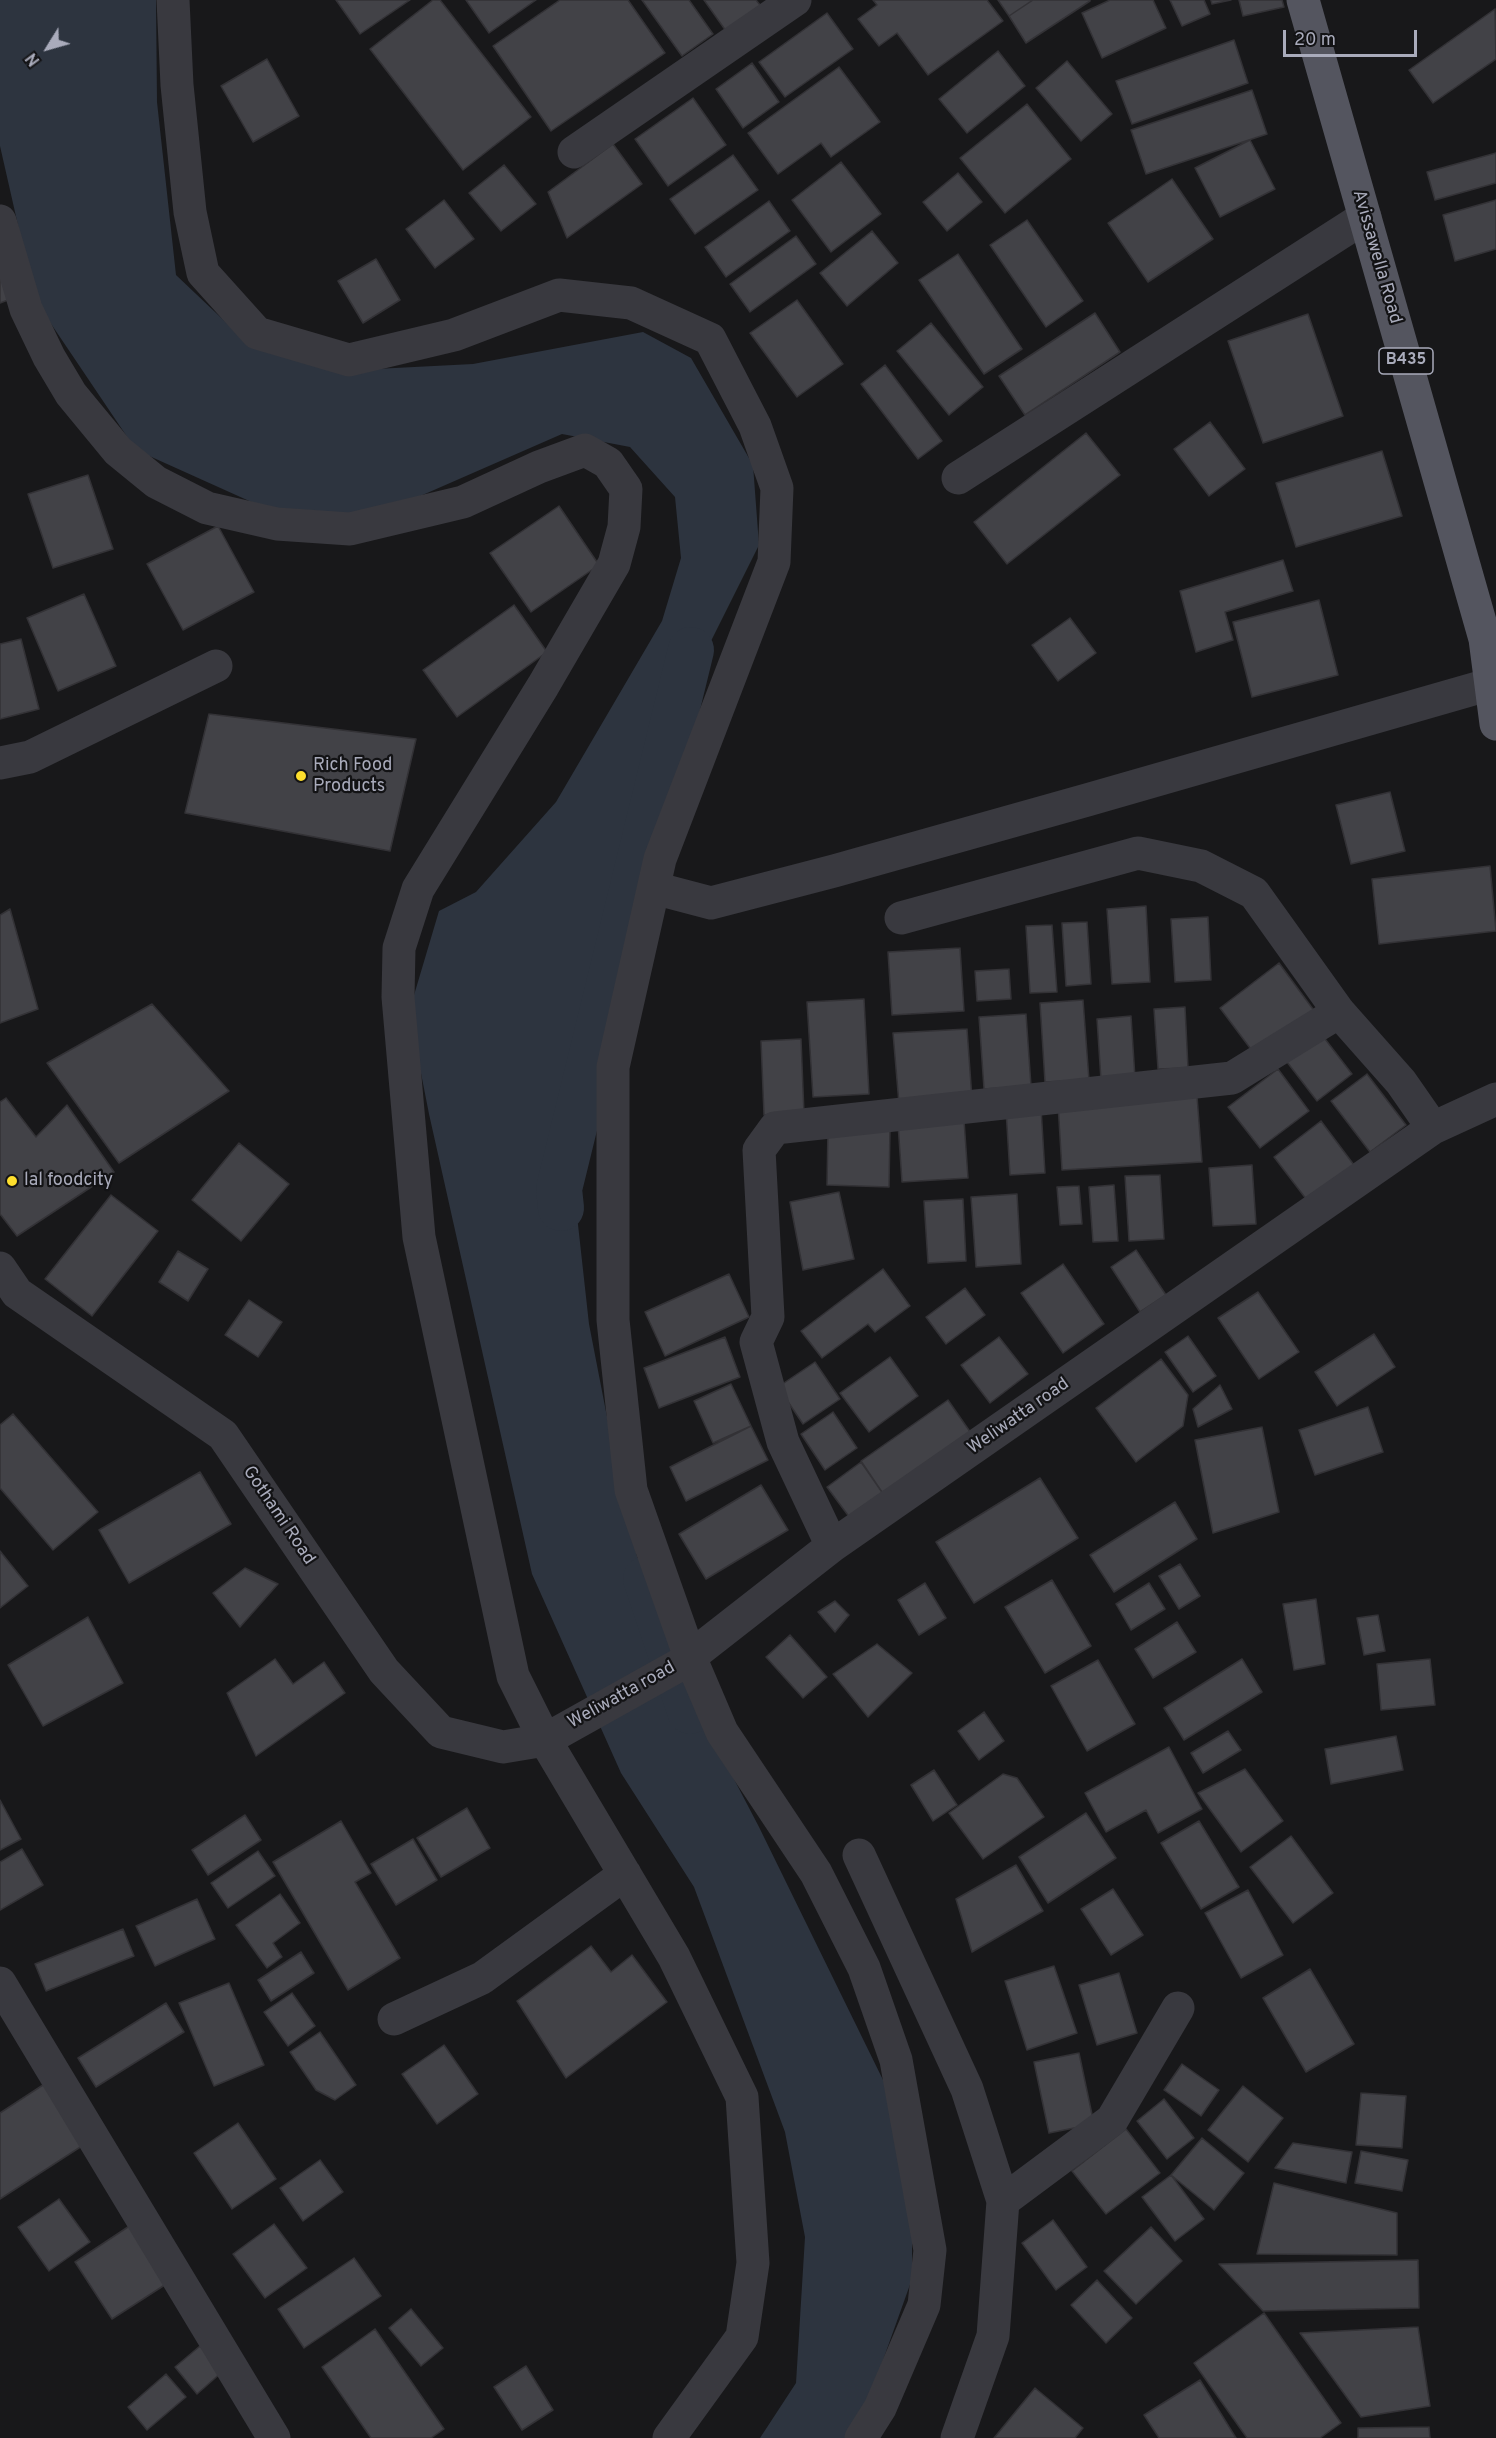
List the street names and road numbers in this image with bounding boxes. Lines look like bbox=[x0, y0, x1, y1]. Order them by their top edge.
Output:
street label: Avissawella Road bbox=[1347, 188, 1405, 326]
road number: B435 bbox=[1379, 348, 1433, 374]
street label: Weliwatta road bbox=[964, 1374, 1074, 1460]
street label: Gothami Road bbox=[237, 1463, 319, 1569]
street label: Weliwatta road bbox=[565, 1658, 679, 1734]

